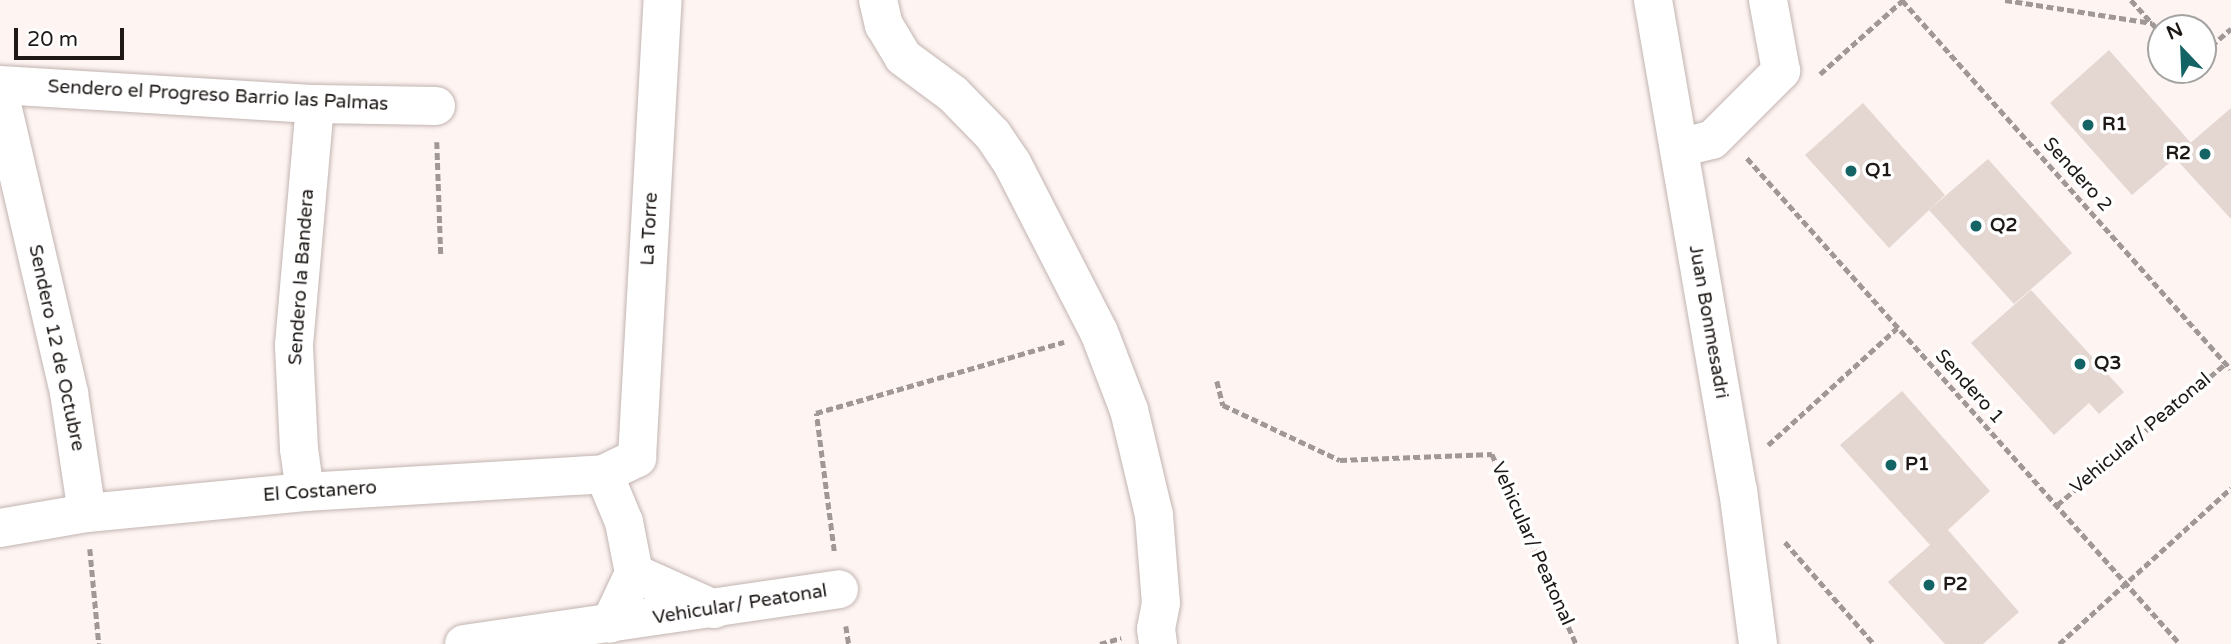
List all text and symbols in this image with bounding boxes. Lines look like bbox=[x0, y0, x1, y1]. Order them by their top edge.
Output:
scale bar bbox=[18, 14, 128, 58]
north arrow bbox=[2147, 14, 2217, 84]
text: N bbox=[2163, 18, 2186, 45]
text: 20 m bbox=[27, 27, 78, 52]
street label: Sendero el Progreso Barrio las Palmas bbox=[47, 76, 389, 116]
place label: R1 bbox=[2102, 114, 2127, 136]
marker: R1 bbox=[2080, 117, 2096, 133]
street label: Sendero 2 bbox=[2038, 133, 2116, 217]
place label: R2 bbox=[2166, 143, 2191, 165]
marker: R2 bbox=[2197, 146, 2213, 162]
place label: Q1 bbox=[1865, 160, 1892, 182]
marker: Q1 bbox=[1843, 163, 1859, 179]
street label: Sendero la Bandera bbox=[284, 188, 320, 366]
street label: La Torre bbox=[637, 192, 663, 266]
place label: Q2 bbox=[1990, 215, 2017, 237]
marker: Q2 bbox=[1968, 218, 1984, 234]
street label: Sendero 12 de Octubre bbox=[23, 243, 89, 453]
street label: Juan Bonmesadri bbox=[1683, 243, 1733, 401]
street label: Sendero 1 bbox=[1930, 345, 2008, 429]
place label: Q3 bbox=[2094, 353, 2121, 375]
marker: Q3 bbox=[2072, 356, 2088, 372]
street label: Vehicular/ Peatonal bbox=[2066, 369, 2216, 499]
place label: P1 bbox=[1905, 454, 1930, 476]
marker: P1 bbox=[1883, 457, 1899, 473]
street label: Vehicular/ Peatonal bbox=[1486, 459, 1578, 629]
street label: El Costanero bbox=[262, 477, 378, 507]
place label: P2 bbox=[1943, 574, 1968, 596]
marker: P2 bbox=[1921, 577, 1937, 593]
street label: Vehicular/ Peatonal bbox=[651, 580, 829, 630]

